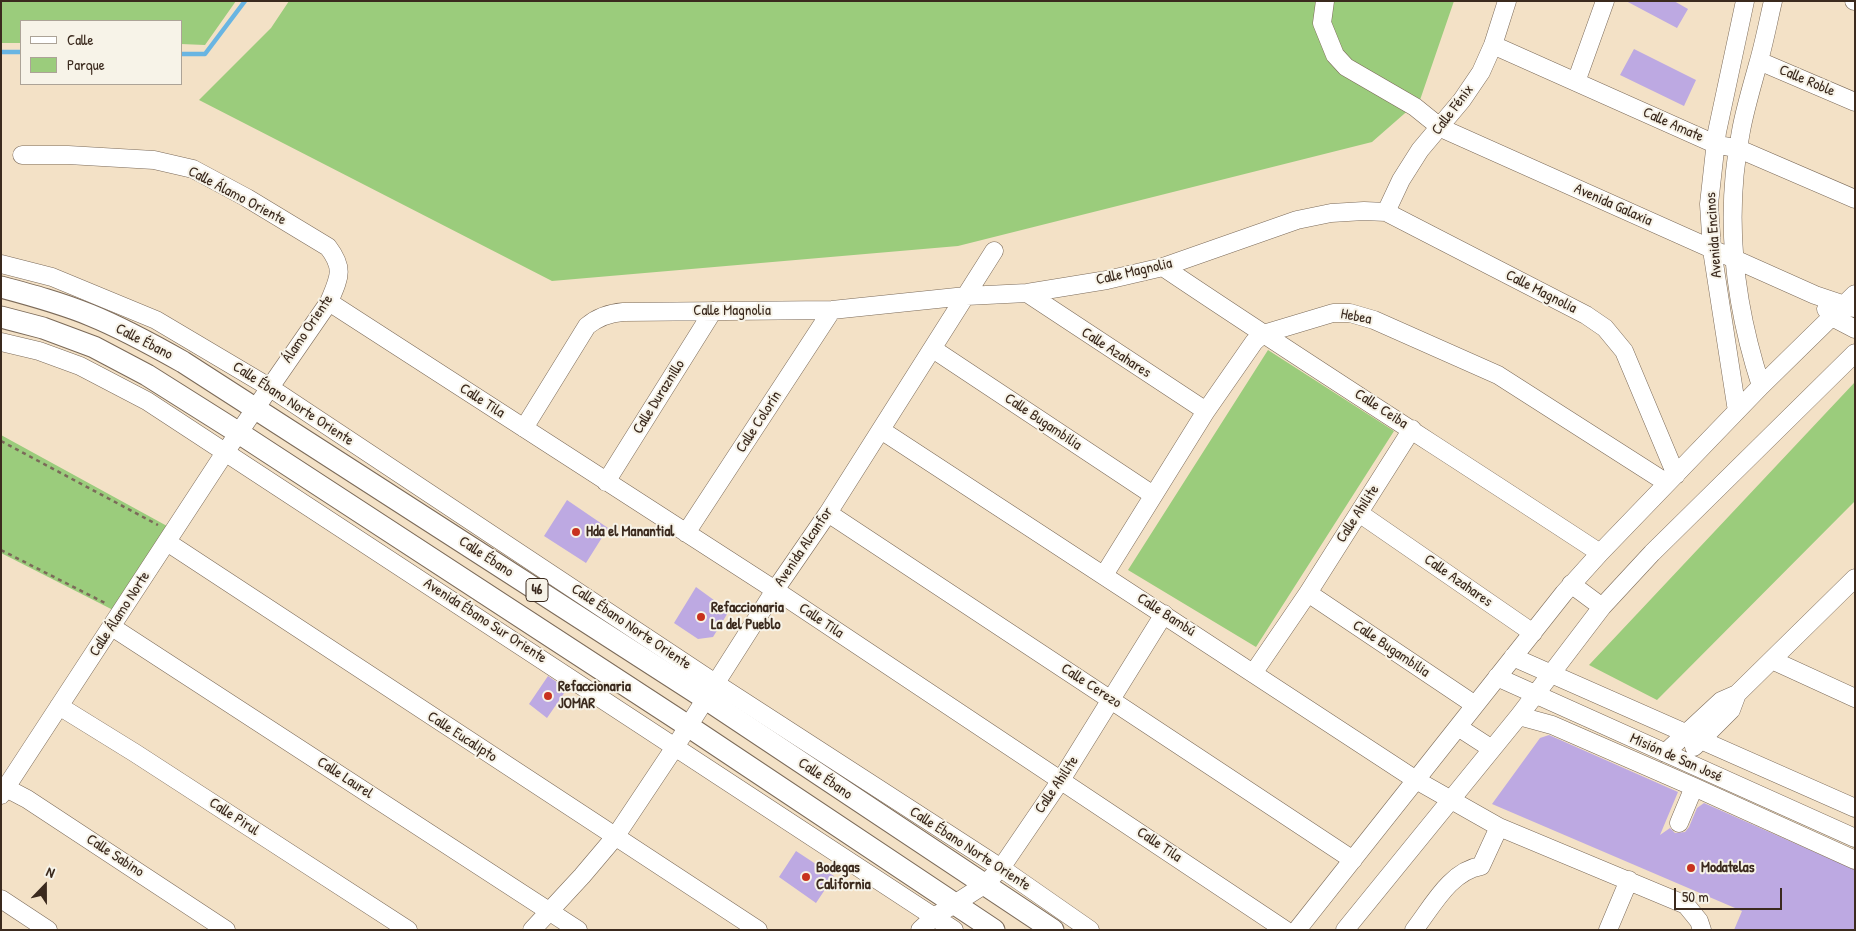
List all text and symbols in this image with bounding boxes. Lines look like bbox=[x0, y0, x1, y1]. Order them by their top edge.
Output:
legend bbox=[20, 20, 182, 85]
text: Calle bbox=[67, 29, 94, 50]
text: Parque bbox=[67, 54, 105, 75]
street label: Calle Roble bbox=[1776, 61, 1838, 101]
street label: Calle Fénix bbox=[1428, 81, 1478, 139]
street label: Calle Amate bbox=[1640, 104, 1706, 146]
street label: Calle Álamo Oriente bbox=[185, 163, 289, 229]
street label: Avenida Galaxia bbox=[1571, 180, 1655, 230]
street label: Avenida Encinos bbox=[1702, 192, 1726, 278]
street label: Calle Magnolia bbox=[1094, 255, 1174, 289]
street label: Calle Magnolia bbox=[1502, 266, 1580, 318]
street label: Álamo Oriente bbox=[279, 292, 337, 366]
street label: Calle Magnolia bbox=[693, 302, 771, 320]
street label: Hebea bbox=[1339, 305, 1373, 329]
street label: Calle Ébano bbox=[113, 320, 175, 364]
street label: Calle Azahares bbox=[1078, 324, 1154, 382]
street label: Calle Duraznillo bbox=[629, 357, 689, 437]
street label: Calle Ébano Norte Oriente bbox=[229, 358, 357, 450]
street label: Calle Tila bbox=[456, 380, 508, 422]
street label: Calle Ceiba bbox=[1351, 385, 1411, 433]
street label: Calle Colorín bbox=[732, 388, 786, 456]
street label: Calle Bugambilia bbox=[1001, 390, 1085, 454]
street label: Calle Ahilite bbox=[1333, 482, 1383, 546]
street label: Avenida Alcanfor bbox=[771, 504, 837, 590]
place label: Hda el Manantial bbox=[586, 523, 674, 541]
marker: Hda el Manantial bbox=[570, 526, 582, 538]
street label: Calle Ébano bbox=[455, 533, 517, 581]
street label: Calle Azahares bbox=[1420, 551, 1496, 611]
street label: Calle Álamo Norte bbox=[86, 568, 154, 660]
street label: Avenida Ébano Sur Oriente bbox=[420, 574, 550, 668]
road number: 46 bbox=[526, 578, 548, 602]
street label: Calle Ébano Norte Oriente bbox=[568, 580, 694, 674]
street label: Calle Bambú bbox=[1133, 590, 1199, 640]
place label: Refaccionaria La del Pueblo bbox=[711, 599, 784, 634]
street label: Calle Tila bbox=[795, 599, 847, 643]
marker: Refaccionaria La del Pueblo bbox=[695, 611, 707, 623]
street label: Calle Bugambilia bbox=[1349, 617, 1433, 681]
street label: Calle Cerezo bbox=[1057, 660, 1125, 712]
place label: Refaccionaria JOMAR bbox=[558, 678, 631, 713]
marker: Refaccionaria JOMAR bbox=[542, 690, 554, 702]
street label: Calle Eucalipto bbox=[424, 708, 500, 766]
street label: Misión de San José bbox=[1627, 730, 1725, 786]
street label: Calle Laurel bbox=[314, 753, 376, 803]
street label: Calle Ahilite bbox=[1031, 753, 1083, 817]
street label: Calle Ébano bbox=[794, 754, 856, 804]
street label: Calle Pirul bbox=[205, 794, 263, 840]
street label: Calle Ébano Norte Oriente bbox=[906, 803, 1034, 895]
street label: Calle Tila bbox=[1133, 823, 1185, 867]
street label: Calle Sabino bbox=[83, 831, 147, 881]
place label: Bodegas California bbox=[816, 859, 871, 894]
place label: Modatelas bbox=[1701, 859, 1754, 877]
north arrow bbox=[20, 861, 70, 911]
text: N bbox=[44, 861, 58, 882]
marker: Modatelas bbox=[1685, 862, 1697, 874]
marker: Bodegas California bbox=[800, 871, 812, 883]
scale bar bbox=[1676, 878, 1784, 910]
text: 50 m bbox=[1682, 886, 1709, 907]

